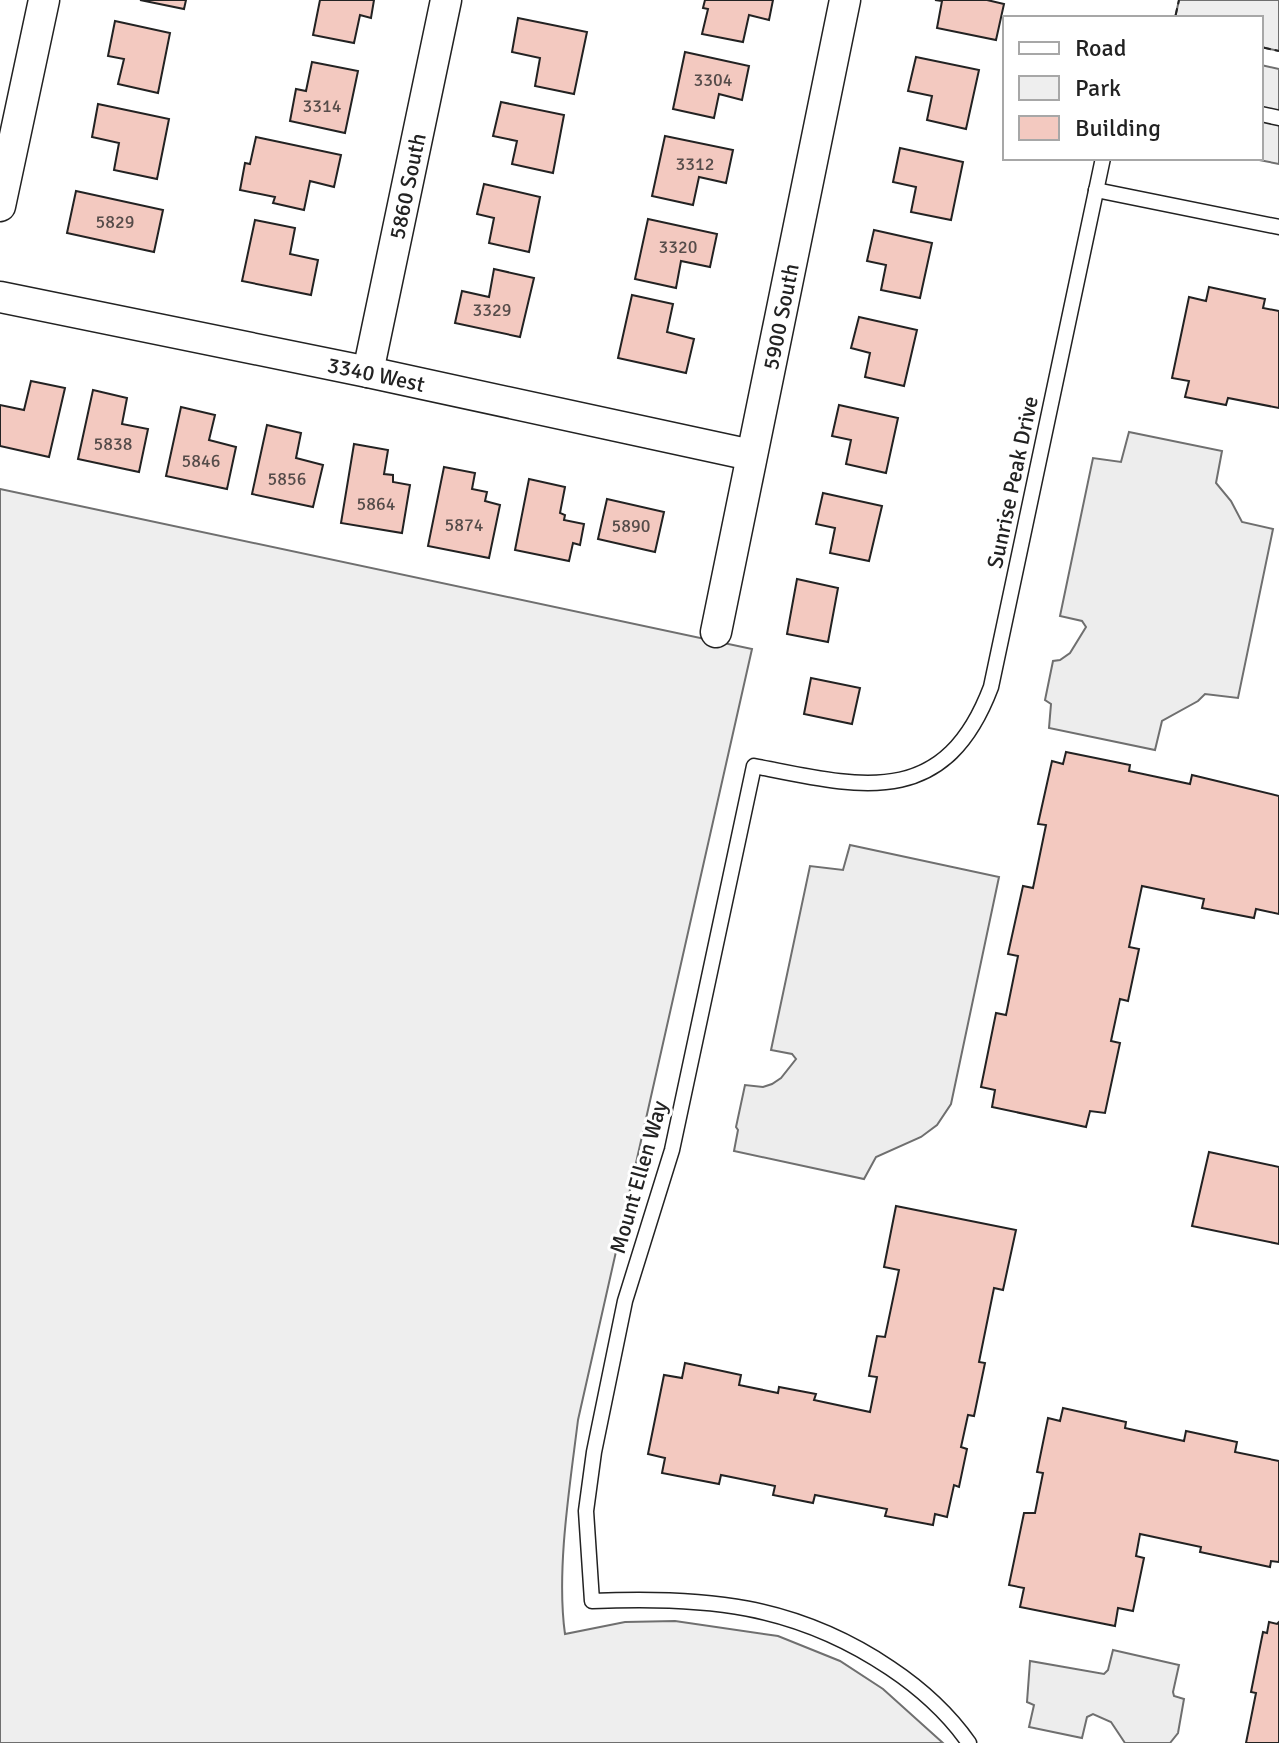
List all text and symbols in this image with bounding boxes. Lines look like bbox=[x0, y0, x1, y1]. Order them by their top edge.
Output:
legend bbox=[1003, 16, 1263, 160]
text: Road bbox=[1075, 33, 1126, 63]
house number: 3304 bbox=[694, 69, 733, 91]
text: Park bbox=[1075, 73, 1121, 103]
house number: 3314 bbox=[303, 95, 342, 117]
text: Building bbox=[1075, 113, 1161, 143]
street label: 5860 South bbox=[383, 131, 432, 242]
house number: 3312 bbox=[676, 153, 714, 175]
house number: 5829 bbox=[96, 211, 134, 233]
house number: 3320 bbox=[659, 236, 697, 258]
street label: 5900 South bbox=[757, 261, 805, 372]
house number: 3329 bbox=[473, 299, 511, 321]
street label: 3340 West bbox=[325, 351, 427, 398]
street label: Sunrise Peak Drive bbox=[981, 394, 1044, 571]
house number: 5838 bbox=[94, 433, 132, 455]
house number: 5846 bbox=[182, 450, 220, 472]
house number: 5856 bbox=[268, 468, 306, 490]
house number: 5864 bbox=[357, 493, 396, 515]
house number: 5874 bbox=[445, 514, 484, 536]
house number: 5890 bbox=[612, 515, 650, 537]
street label: Mount Ellen Way bbox=[604, 1097, 673, 1257]

